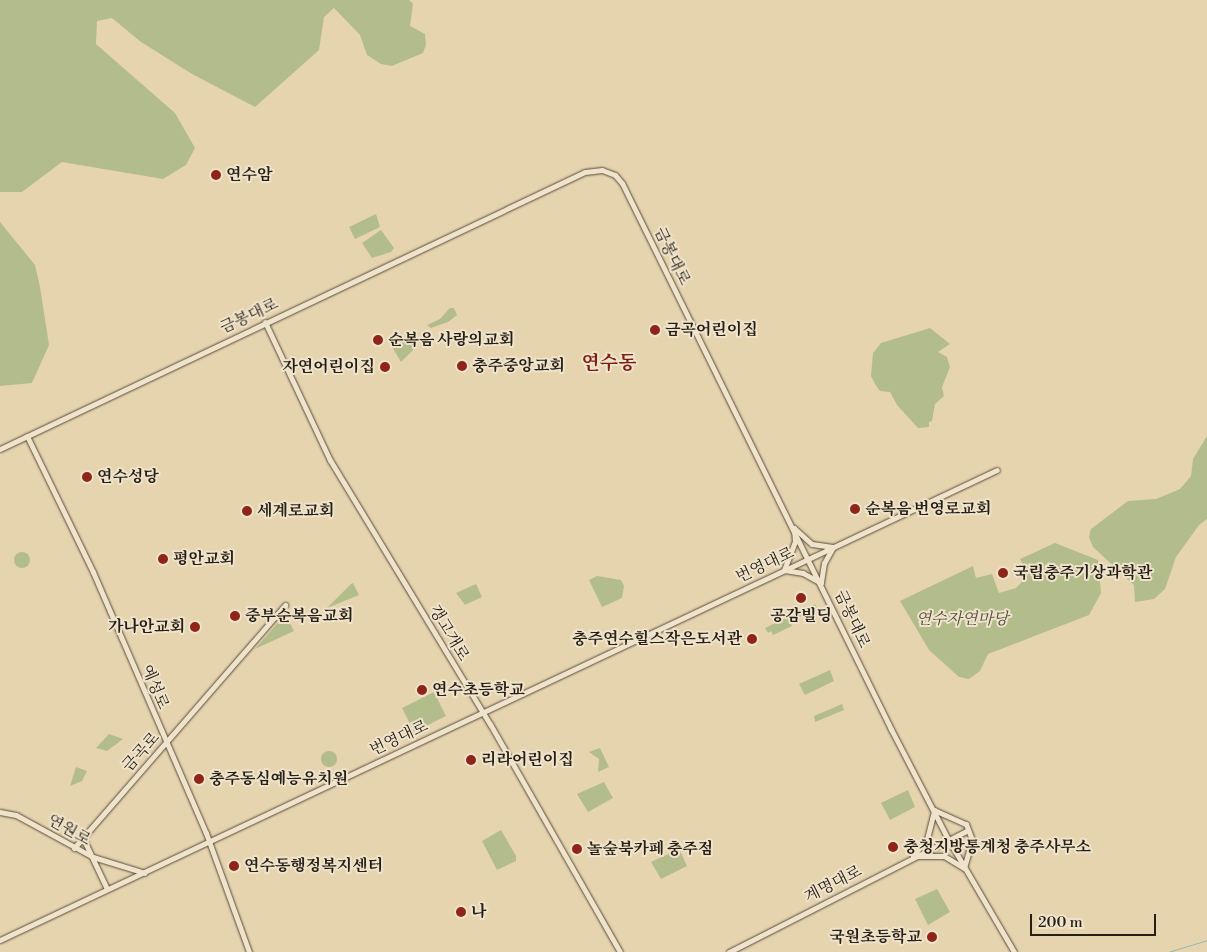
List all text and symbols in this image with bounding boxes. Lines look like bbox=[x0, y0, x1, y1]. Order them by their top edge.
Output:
place label: 연수암 bbox=[226, 165, 272, 185]
marker: 연수암 bbox=[210, 169, 222, 181]
street label: 금봉대로 bbox=[650, 224, 694, 288]
street label: 금봉대로 bbox=[217, 294, 281, 338]
place label: 금곡어린이집 bbox=[665, 320, 758, 340]
marker: 금곡어린이집 bbox=[649, 324, 661, 336]
place label: 순복음 사랑의교회 bbox=[388, 330, 514, 350]
marker: 순복음 사랑의교회 bbox=[372, 334, 384, 346]
district label: 연수동 bbox=[581, 353, 637, 375]
place label: 충주중앙교회 bbox=[472, 356, 565, 376]
place label: 자연어린이집 bbox=[282, 357, 375, 377]
marker: 충주중앙교회 bbox=[456, 360, 468, 372]
marker: 자연어린이집 bbox=[379, 361, 391, 373]
place label: 연수성당 bbox=[97, 467, 159, 487]
marker: 연수성당 bbox=[81, 471, 93, 483]
place label: 순복음 번영로교회 bbox=[865, 499, 991, 519]
place label: 세계로교회 bbox=[257, 501, 334, 521]
marker: 순복음 번영로교회 bbox=[849, 503, 861, 515]
marker: 세계로교회 bbox=[241, 505, 253, 517]
street label: 번영대로 bbox=[733, 543, 797, 587]
place label: 평안교회 bbox=[173, 549, 235, 569]
marker: 평안교회 bbox=[157, 553, 169, 565]
place label: 국립충주기상과학관 bbox=[1013, 563, 1152, 583]
marker: 국립충주기상과학관 bbox=[997, 567, 1009, 579]
street label: 금봉대로 bbox=[830, 587, 874, 651]
marker: 공감빌딩 bbox=[795, 592, 807, 604]
street label: 갱고개로 bbox=[425, 602, 473, 664]
place label: 중부순복음교회 bbox=[245, 606, 353, 626]
place label: 공감빌딩 bbox=[770, 606, 832, 626]
park label: 연수자연마당 bbox=[916, 609, 1008, 629]
marker: 중부순복음교회 bbox=[229, 610, 241, 622]
place label: 가나안교회 bbox=[108, 617, 185, 637]
marker: 가나안교회 bbox=[189, 621, 201, 633]
place label: 충주연수힐스작은도서관 bbox=[572, 629, 742, 649]
marker: 충주연수힐스작은도서관 bbox=[746, 633, 758, 645]
street label: 예성로 bbox=[137, 662, 173, 712]
place label: 연수초등학교 bbox=[432, 680, 525, 700]
marker: 연수초등학교 bbox=[416, 684, 428, 696]
street label: 번영대로 bbox=[367, 716, 431, 760]
street label: 금곡로 bbox=[118, 728, 164, 776]
place label: 리라어린이집 bbox=[481, 750, 574, 770]
marker: 리라어린이집 bbox=[465, 754, 477, 766]
place label: 충주동심예능유치원 bbox=[209, 769, 348, 789]
marker: 충주동심예능유치원 bbox=[193, 773, 205, 785]
street label: 연원로 bbox=[44, 810, 94, 850]
place label: 충청지방통계청 충주사무소 bbox=[903, 837, 1091, 857]
place label: 놀숲북카페 충주점 bbox=[587, 839, 713, 859]
marker: 충청지방통계청 충주사무소 bbox=[887, 841, 899, 853]
marker: 놀숲북카페 충주점 bbox=[571, 843, 583, 855]
place label: 연수동행정복지센터 bbox=[244, 856, 383, 876]
marker: 연수동행정복지센터 bbox=[228, 860, 240, 872]
street label: 계명대로 bbox=[801, 861, 865, 907]
place label: 나 bbox=[471, 902, 486, 922]
scale bar bbox=[1032, 904, 1158, 936]
marker: 나 bbox=[455, 906, 467, 918]
text: 200 m bbox=[1038, 913, 1083, 932]
place label: 국원초등학교 bbox=[829, 927, 922, 947]
marker: 국원초등학교 bbox=[926, 931, 938, 943]

